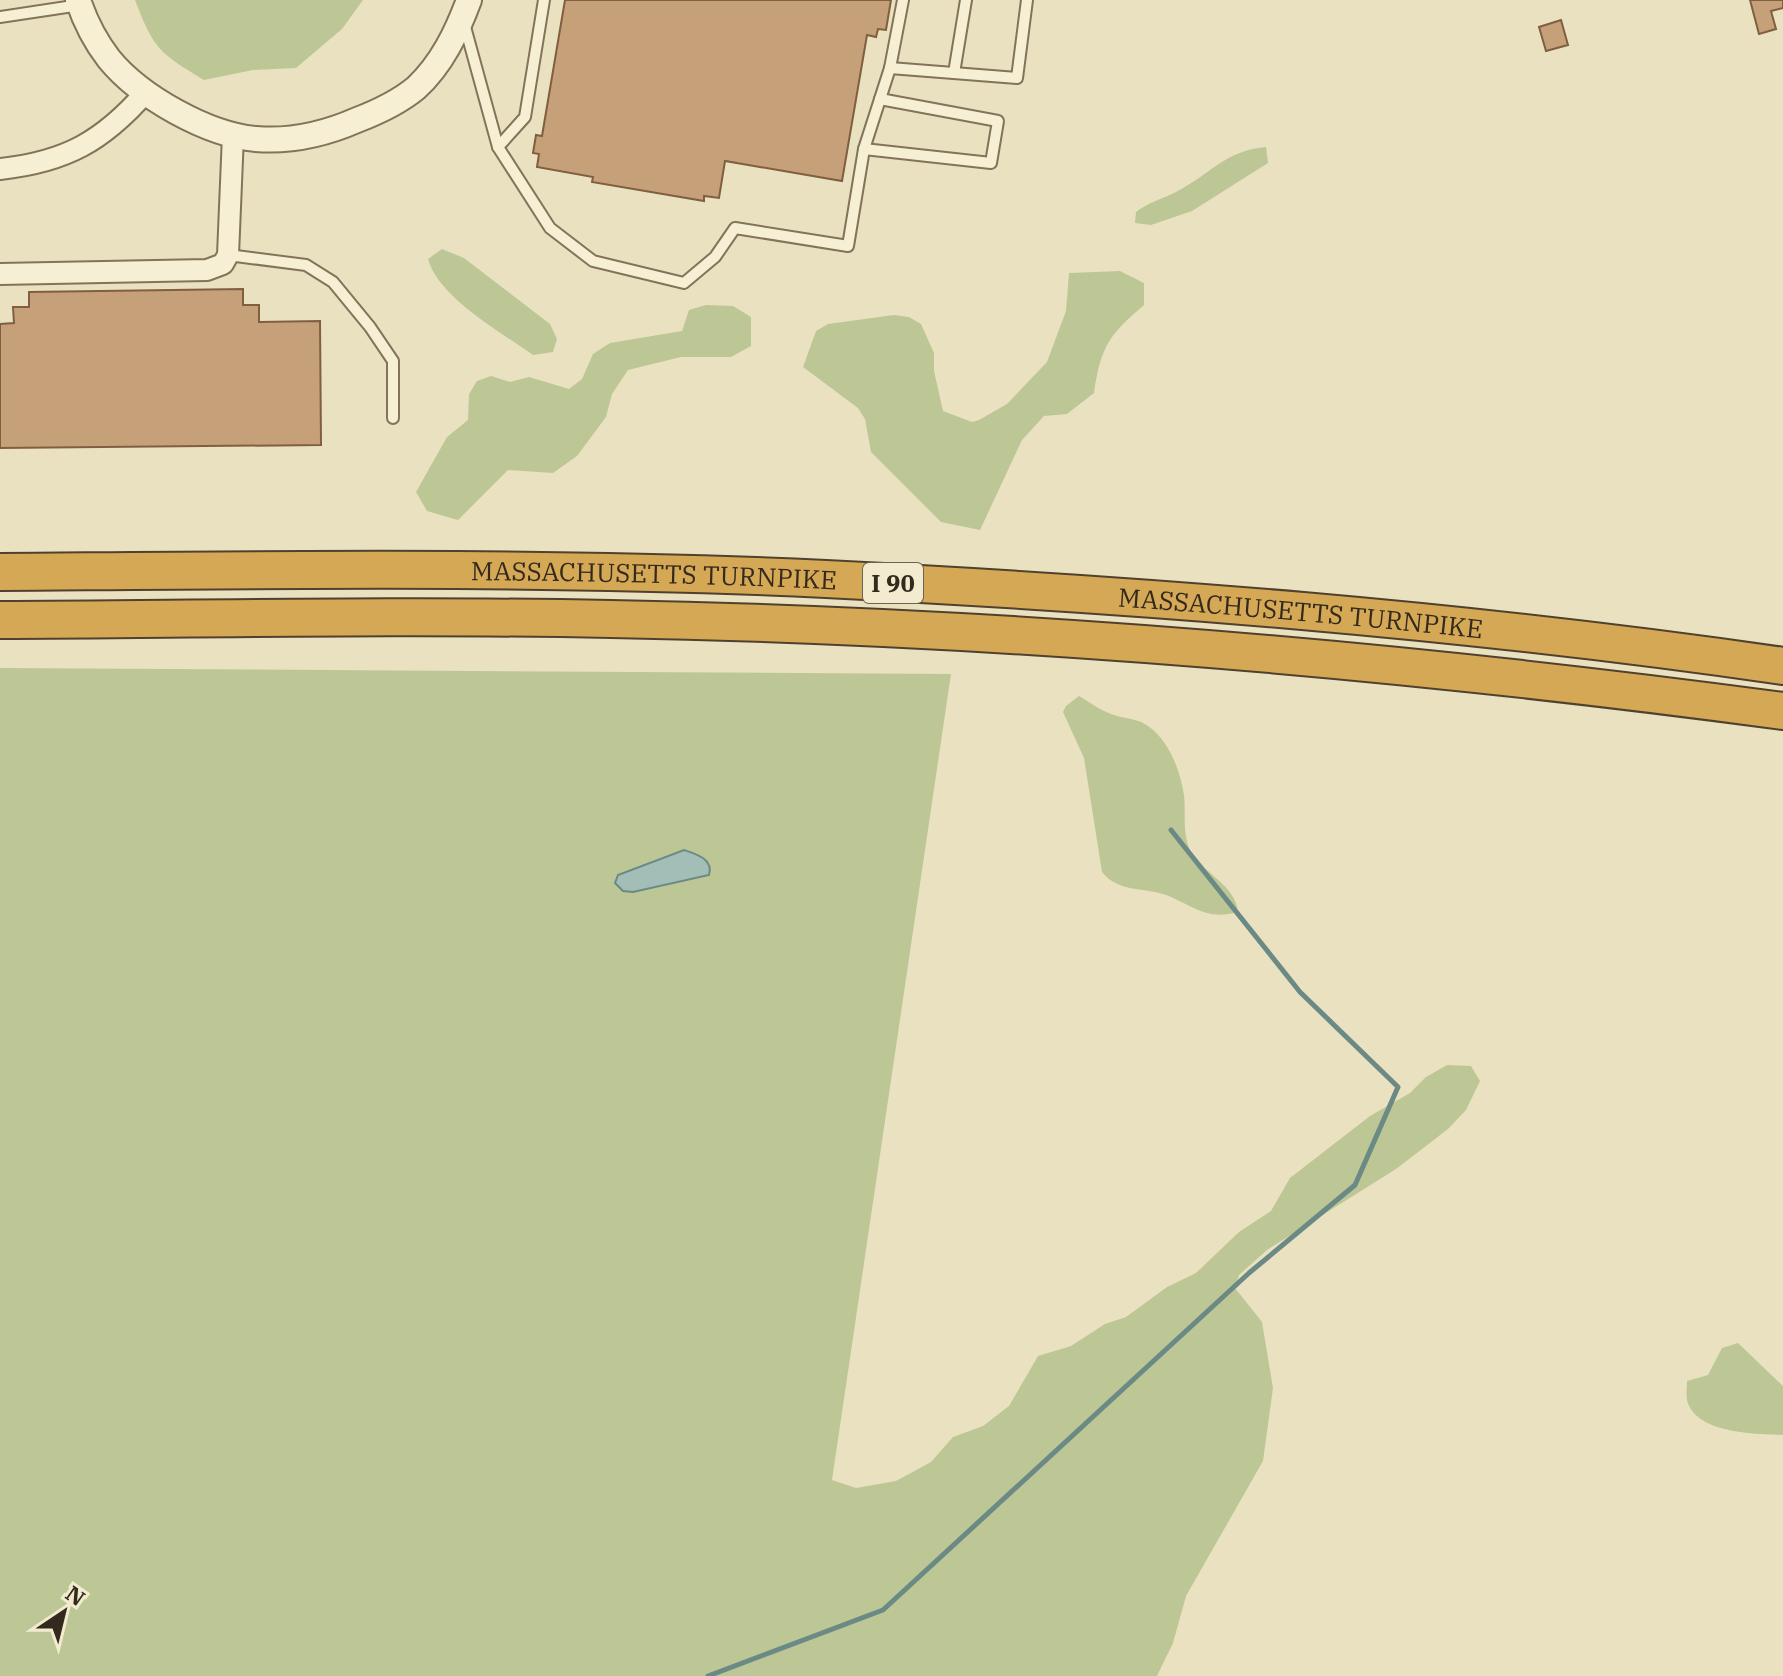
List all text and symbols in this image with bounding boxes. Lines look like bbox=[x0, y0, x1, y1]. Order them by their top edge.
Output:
street label: MASSACHUSETTS TURNPIKE bbox=[471, 553, 838, 597]
road number: I 90 bbox=[863, 563, 923, 603]
street label: MASSACHUSETTS TURNPIKE bbox=[1117, 579, 1485, 645]
north arrow bbox=[24, 1572, 104, 1652]
text: N bbox=[60, 1578, 91, 1612]

